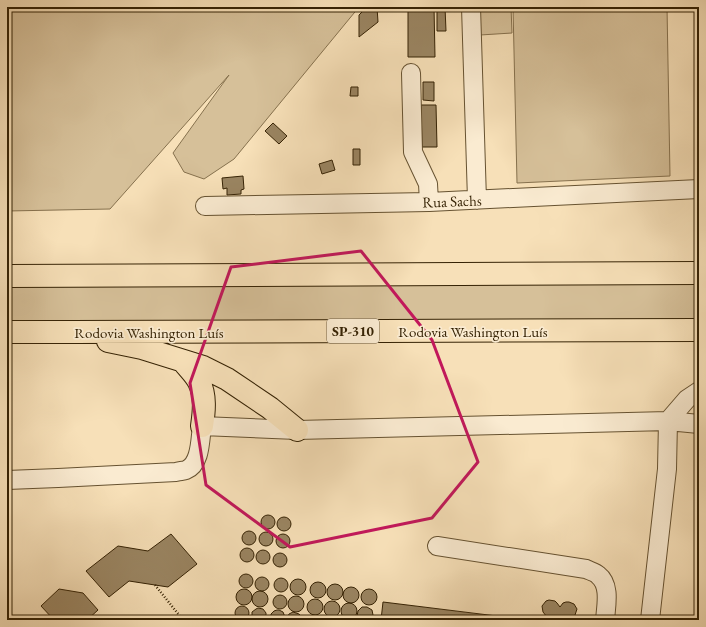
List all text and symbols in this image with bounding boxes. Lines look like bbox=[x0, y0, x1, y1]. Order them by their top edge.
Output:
street label: Rua Sachs bbox=[422, 190, 482, 212]
road number: SP-310 bbox=[327, 319, 379, 343]
street label: Rodovia Washington Luís bbox=[398, 322, 548, 341]
street label: Rodovia Washington Luís bbox=[74, 323, 224, 342]

